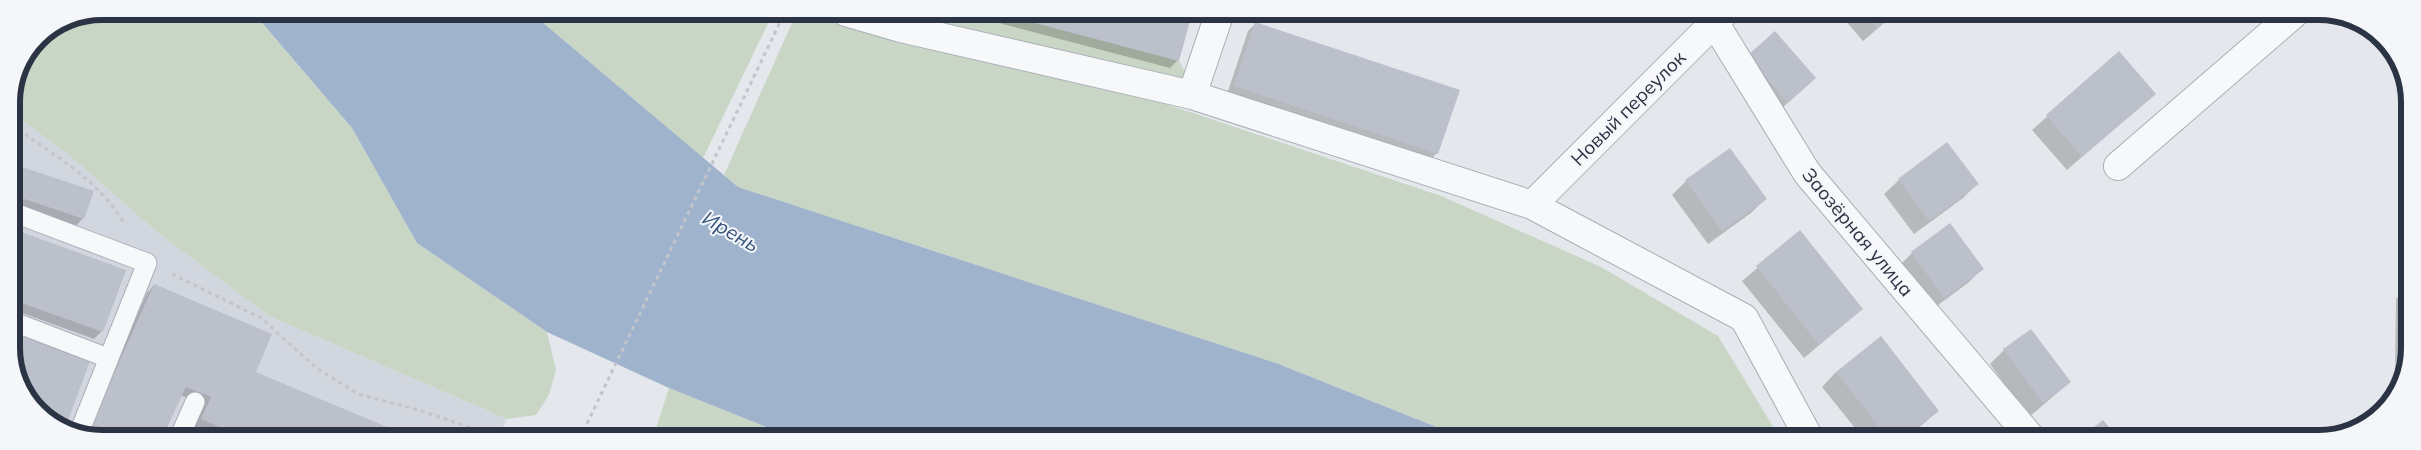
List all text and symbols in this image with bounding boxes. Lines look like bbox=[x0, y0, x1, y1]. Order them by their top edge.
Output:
street label: Новый переулок bbox=[1566, 45, 1691, 170]
street label: Заозёрная улица bbox=[1797, 163, 1919, 301]
water label: Ирень bbox=[698, 205, 764, 257]

